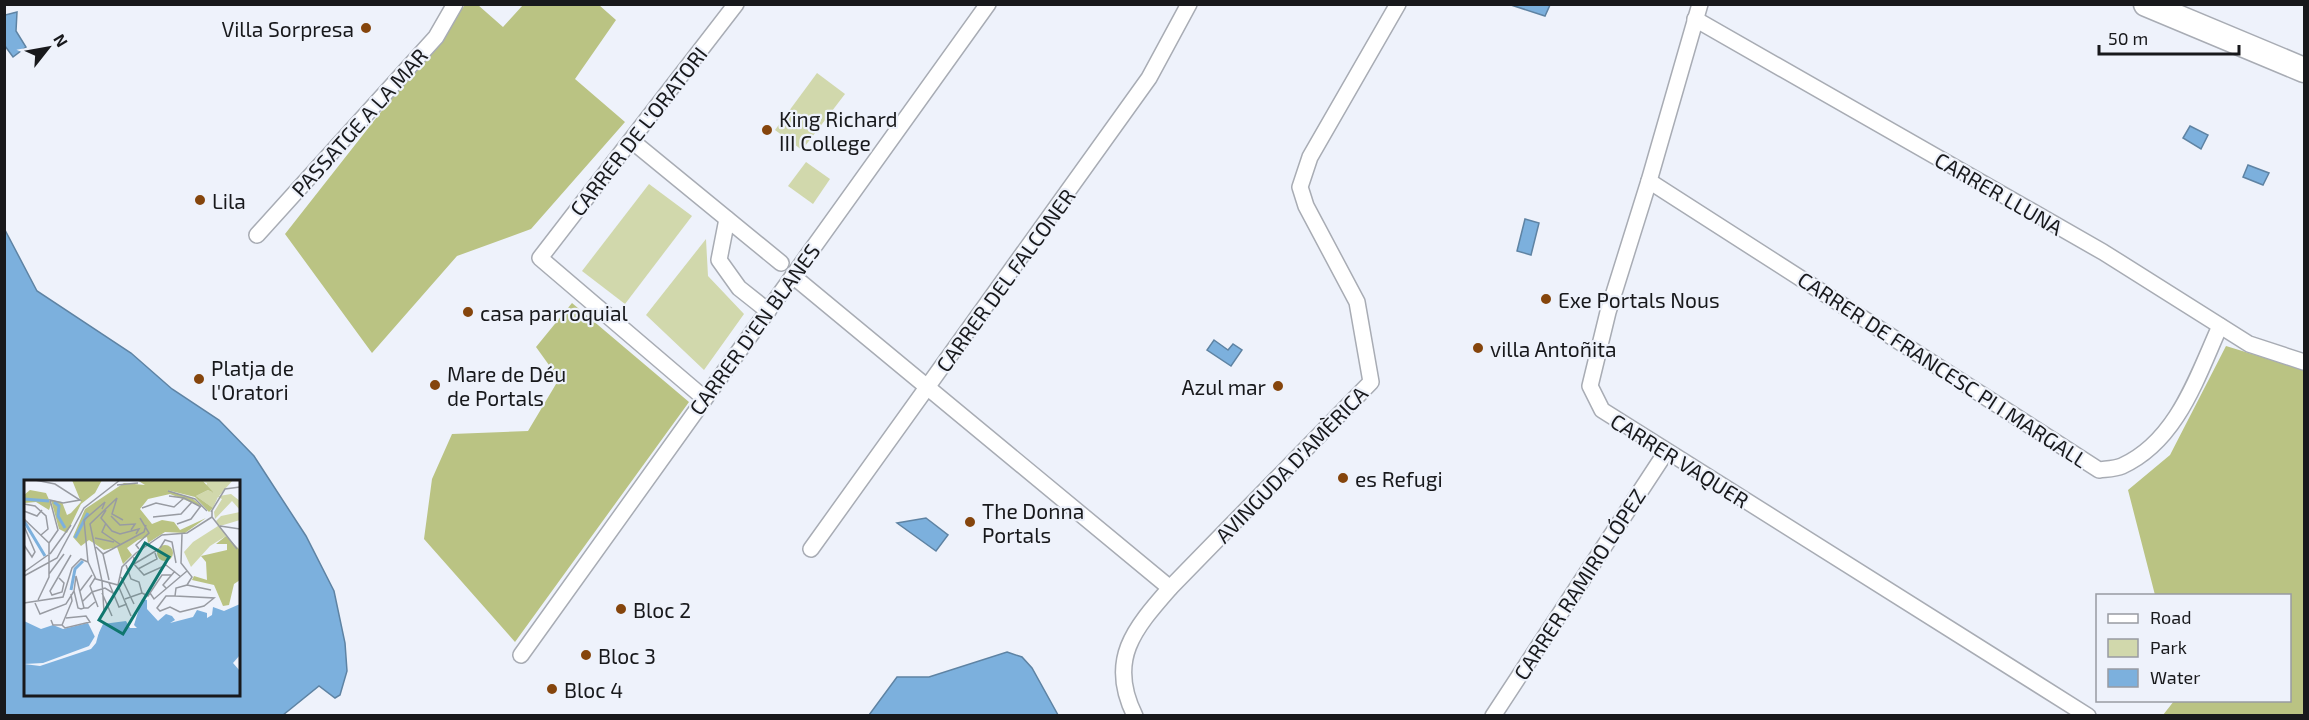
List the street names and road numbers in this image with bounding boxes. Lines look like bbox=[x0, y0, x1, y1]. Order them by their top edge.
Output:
street label: CARRER DE L'ORATORI bbox=[564, 42, 712, 220]
street label: PASSATGE A LA MAR bbox=[286, 43, 432, 201]
street label: CARRER LLUNA bbox=[1931, 146, 2067, 240]
street label: CARRER DEL FALCONER bbox=[930, 184, 1080, 376]
street label: CARRER D'EN BLANES bbox=[684, 239, 824, 419]
street label: CARRER DE FRANCESC PI I MARGALL bbox=[1794, 266, 2093, 472]
street label: AVINGUDA D'AMÈRICA bbox=[1210, 380, 1372, 548]
street label: CARRER VAQUER bbox=[1606, 408, 1754, 513]
street label: CARRER RAMIRO LÓPEZ bbox=[1508, 484, 1650, 684]

